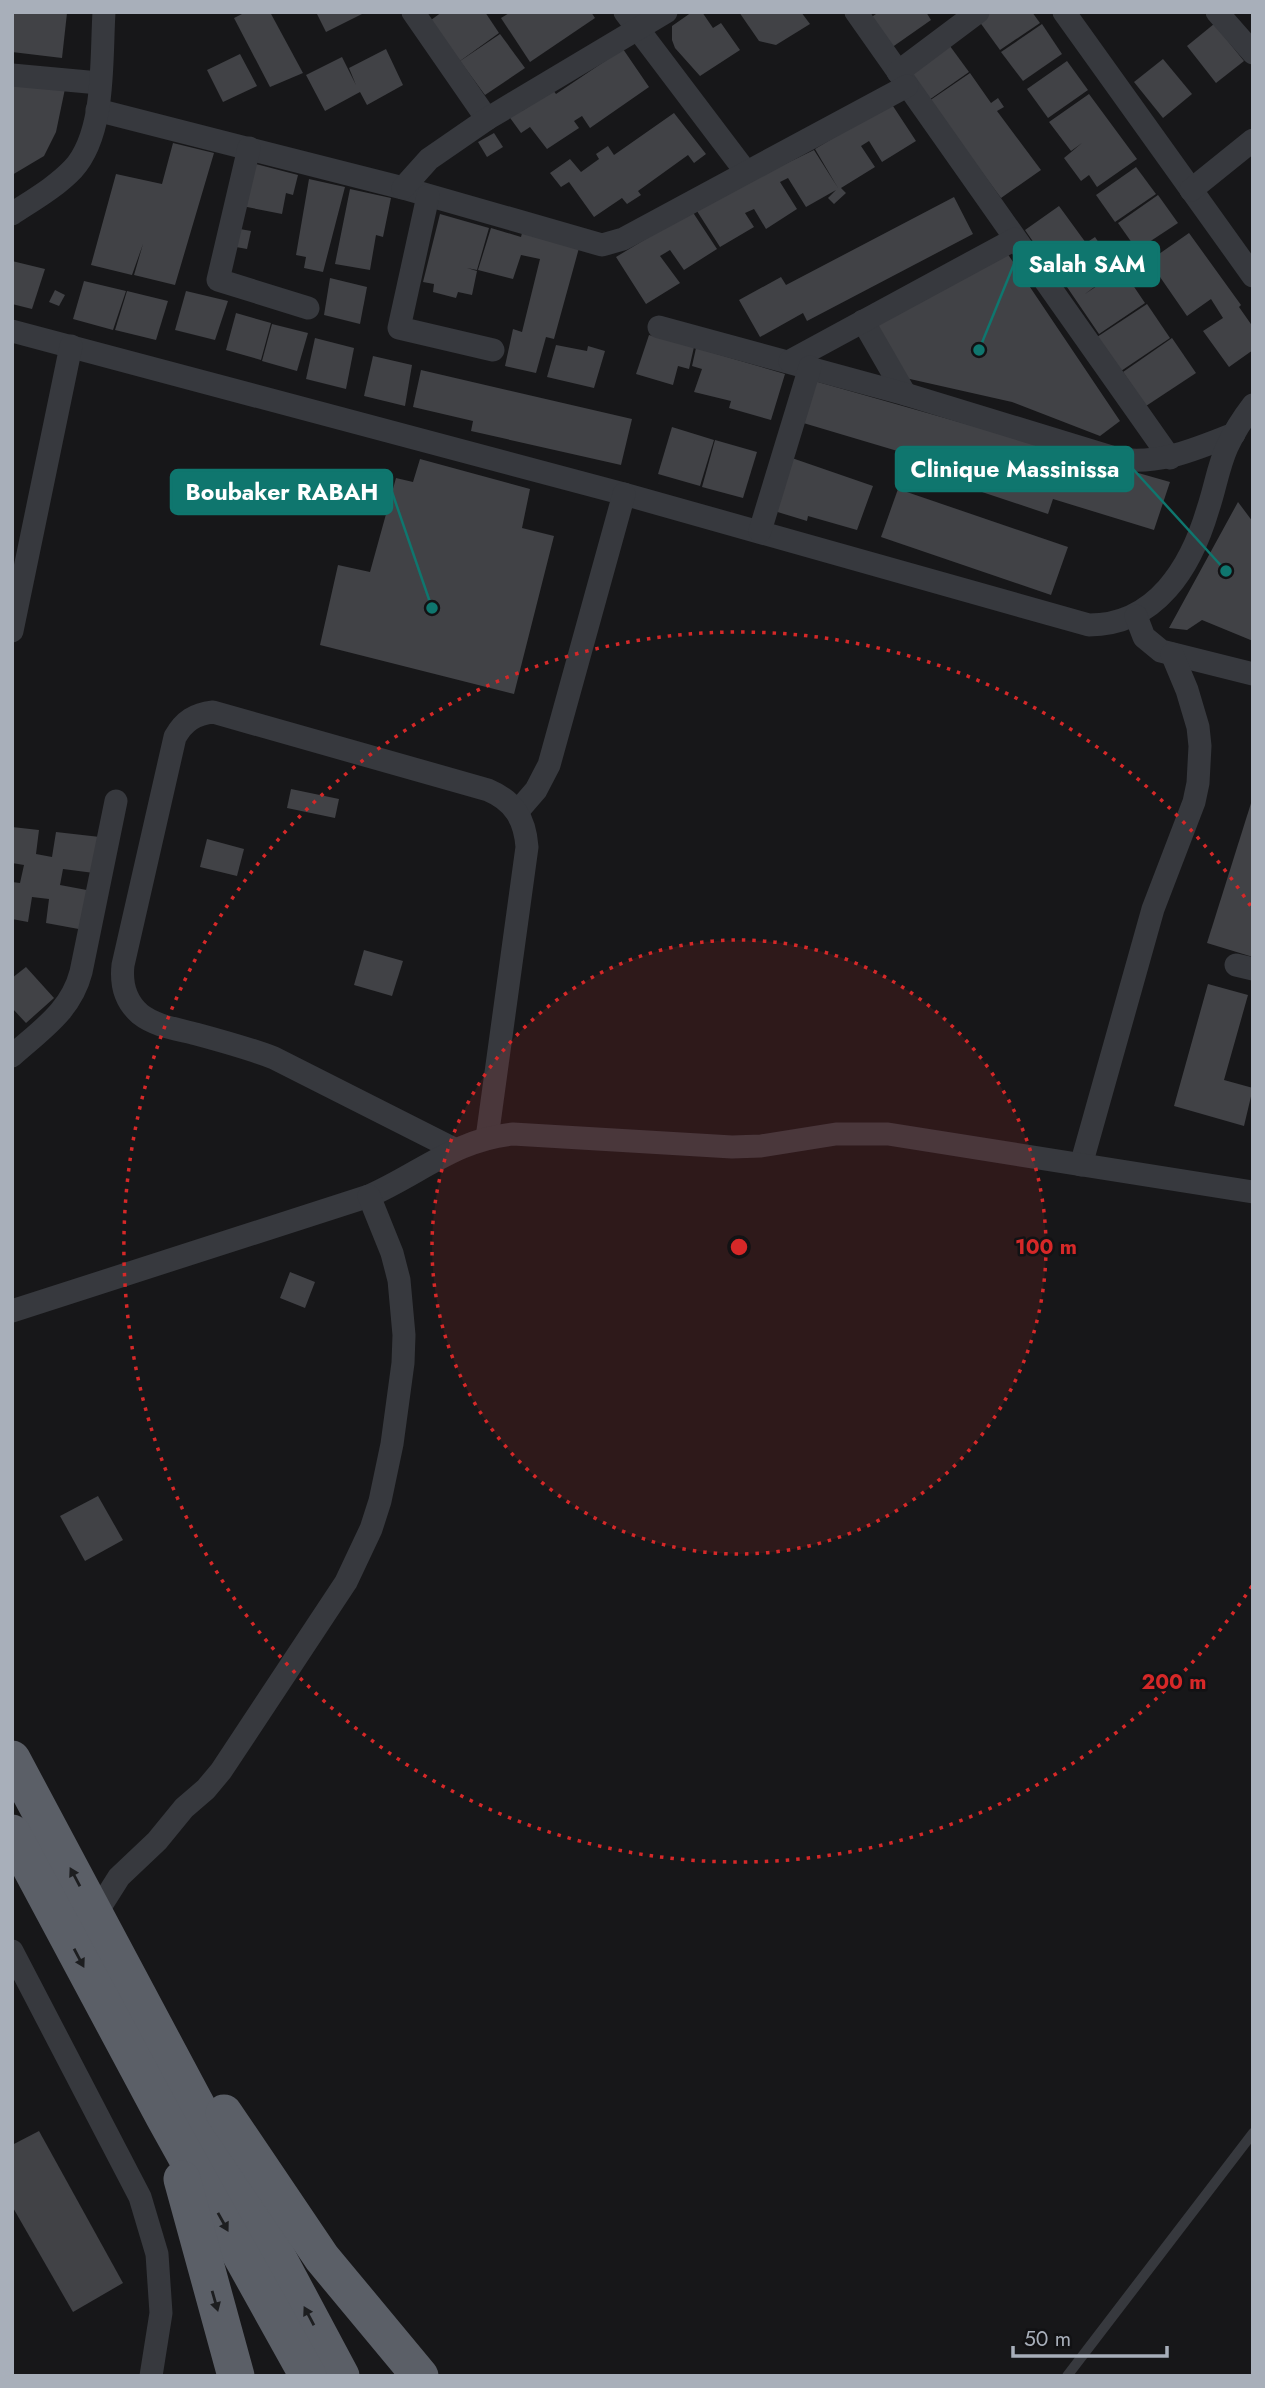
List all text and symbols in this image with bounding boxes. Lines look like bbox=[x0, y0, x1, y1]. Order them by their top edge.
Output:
callout: Salah SAM bbox=[1014, 242, 1159, 286]
text: Salah SAM bbox=[1028, 247, 1146, 281]
callout: Clinique Massinissa bbox=[896, 447, 1133, 491]
text: Clinique Massinissa bbox=[911, 452, 1119, 486]
callout: Boubaker RABAH bbox=[171, 470, 392, 514]
text: Boubaker RABAH bbox=[186, 475, 378, 509]
text: 100 m bbox=[1015, 1232, 1077, 1262]
centre of rings bbox=[727, 1235, 751, 1259]
text: 200 m bbox=[1141, 1667, 1207, 1697]
one-way arrow bbox=[69, 1867, 81, 1887]
one-way arrow bbox=[73, 1948, 85, 1968]
one-way arrow bbox=[217, 2213, 229, 2232]
one-way arrow bbox=[210, 2290, 221, 2312]
one-way arrow bbox=[303, 2306, 315, 2325]
scale bar bbox=[1013, 2314, 1167, 2358]
text: 50 m bbox=[1024, 2324, 1071, 2354]

